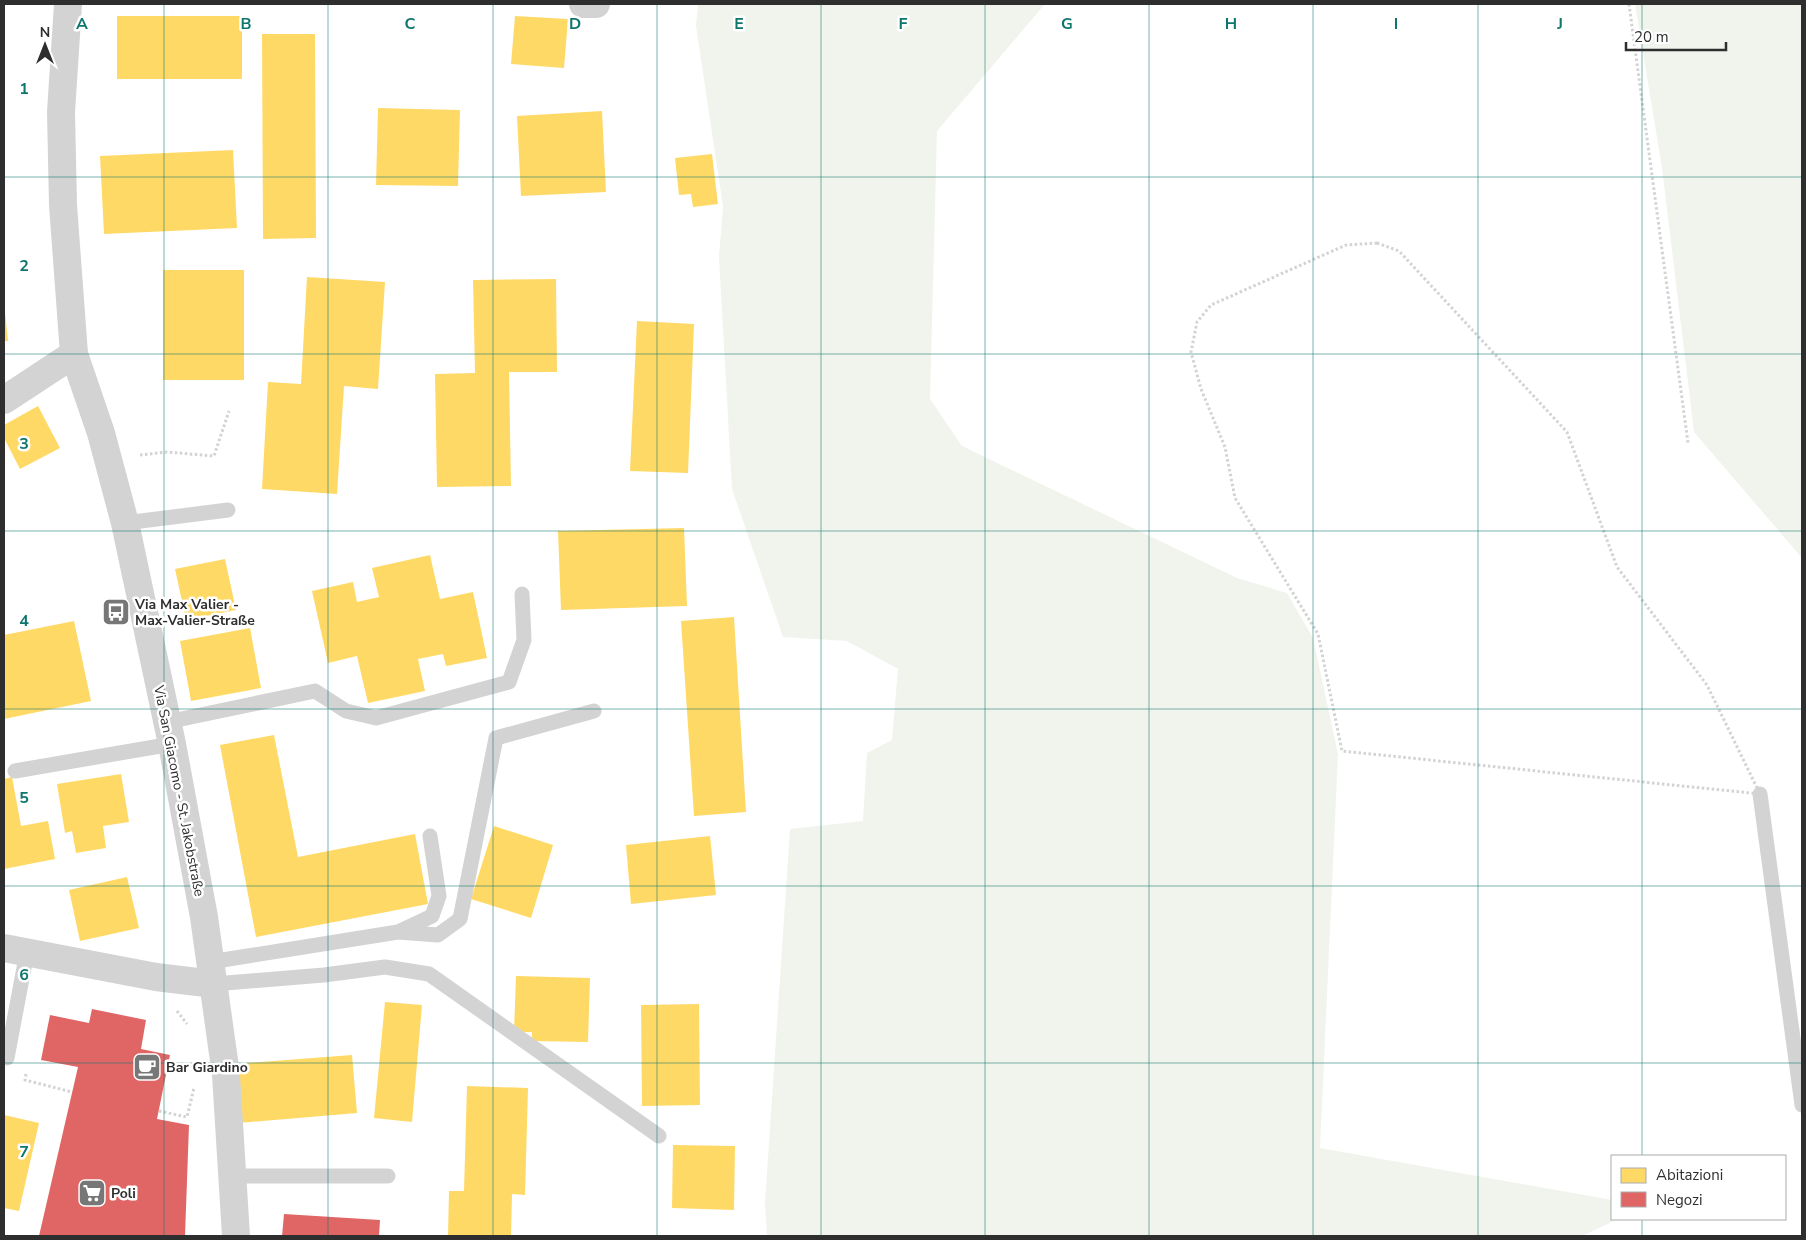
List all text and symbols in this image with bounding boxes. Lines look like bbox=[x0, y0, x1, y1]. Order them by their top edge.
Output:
text: A bbox=[76, 13, 88, 35]
text: B bbox=[240, 13, 252, 35]
text: C bbox=[405, 13, 416, 35]
text: D bbox=[569, 13, 581, 35]
text: E bbox=[734, 13, 744, 35]
text: F bbox=[899, 13, 908, 35]
text: G bbox=[1061, 13, 1073, 35]
text: H bbox=[1225, 13, 1237, 35]
text: I bbox=[1394, 13, 1398, 35]
text: J bbox=[1556, 13, 1563, 35]
north arrow bbox=[20, 20, 70, 70]
scale bar bbox=[1626, 20, 1726, 52]
text: N bbox=[40, 23, 50, 42]
text: 20 m bbox=[1634, 27, 1669, 47]
text: 1 bbox=[19, 78, 29, 100]
text: 2 bbox=[19, 255, 29, 277]
text: 3 bbox=[19, 433, 29, 455]
place label: Via Max Valier - Max-Valier-Straße bbox=[134, 595, 255, 630]
bus stop icon: Via Max Valier - Max-Valier-Straße bbox=[101, 597, 131, 627]
text: 4 bbox=[19, 610, 29, 632]
street label: Via San Giacomo - St. Jakobstraße bbox=[149, 683, 209, 898]
text: 5 bbox=[19, 787, 29, 809]
text: 6 bbox=[19, 964, 29, 986]
cafe icon: Bar Giardino bbox=[132, 1052, 162, 1082]
place label: Bar Giardino bbox=[166, 1058, 248, 1077]
text: 7 bbox=[19, 1141, 29, 1163]
legend bbox=[1611, 1155, 1786, 1220]
text: Abitazioni bbox=[1656, 1165, 1723, 1185]
supermarket icon: Poli bbox=[77, 1178, 107, 1208]
place label: Poli bbox=[111, 1184, 136, 1203]
text: Negozi bbox=[1656, 1190, 1703, 1210]

